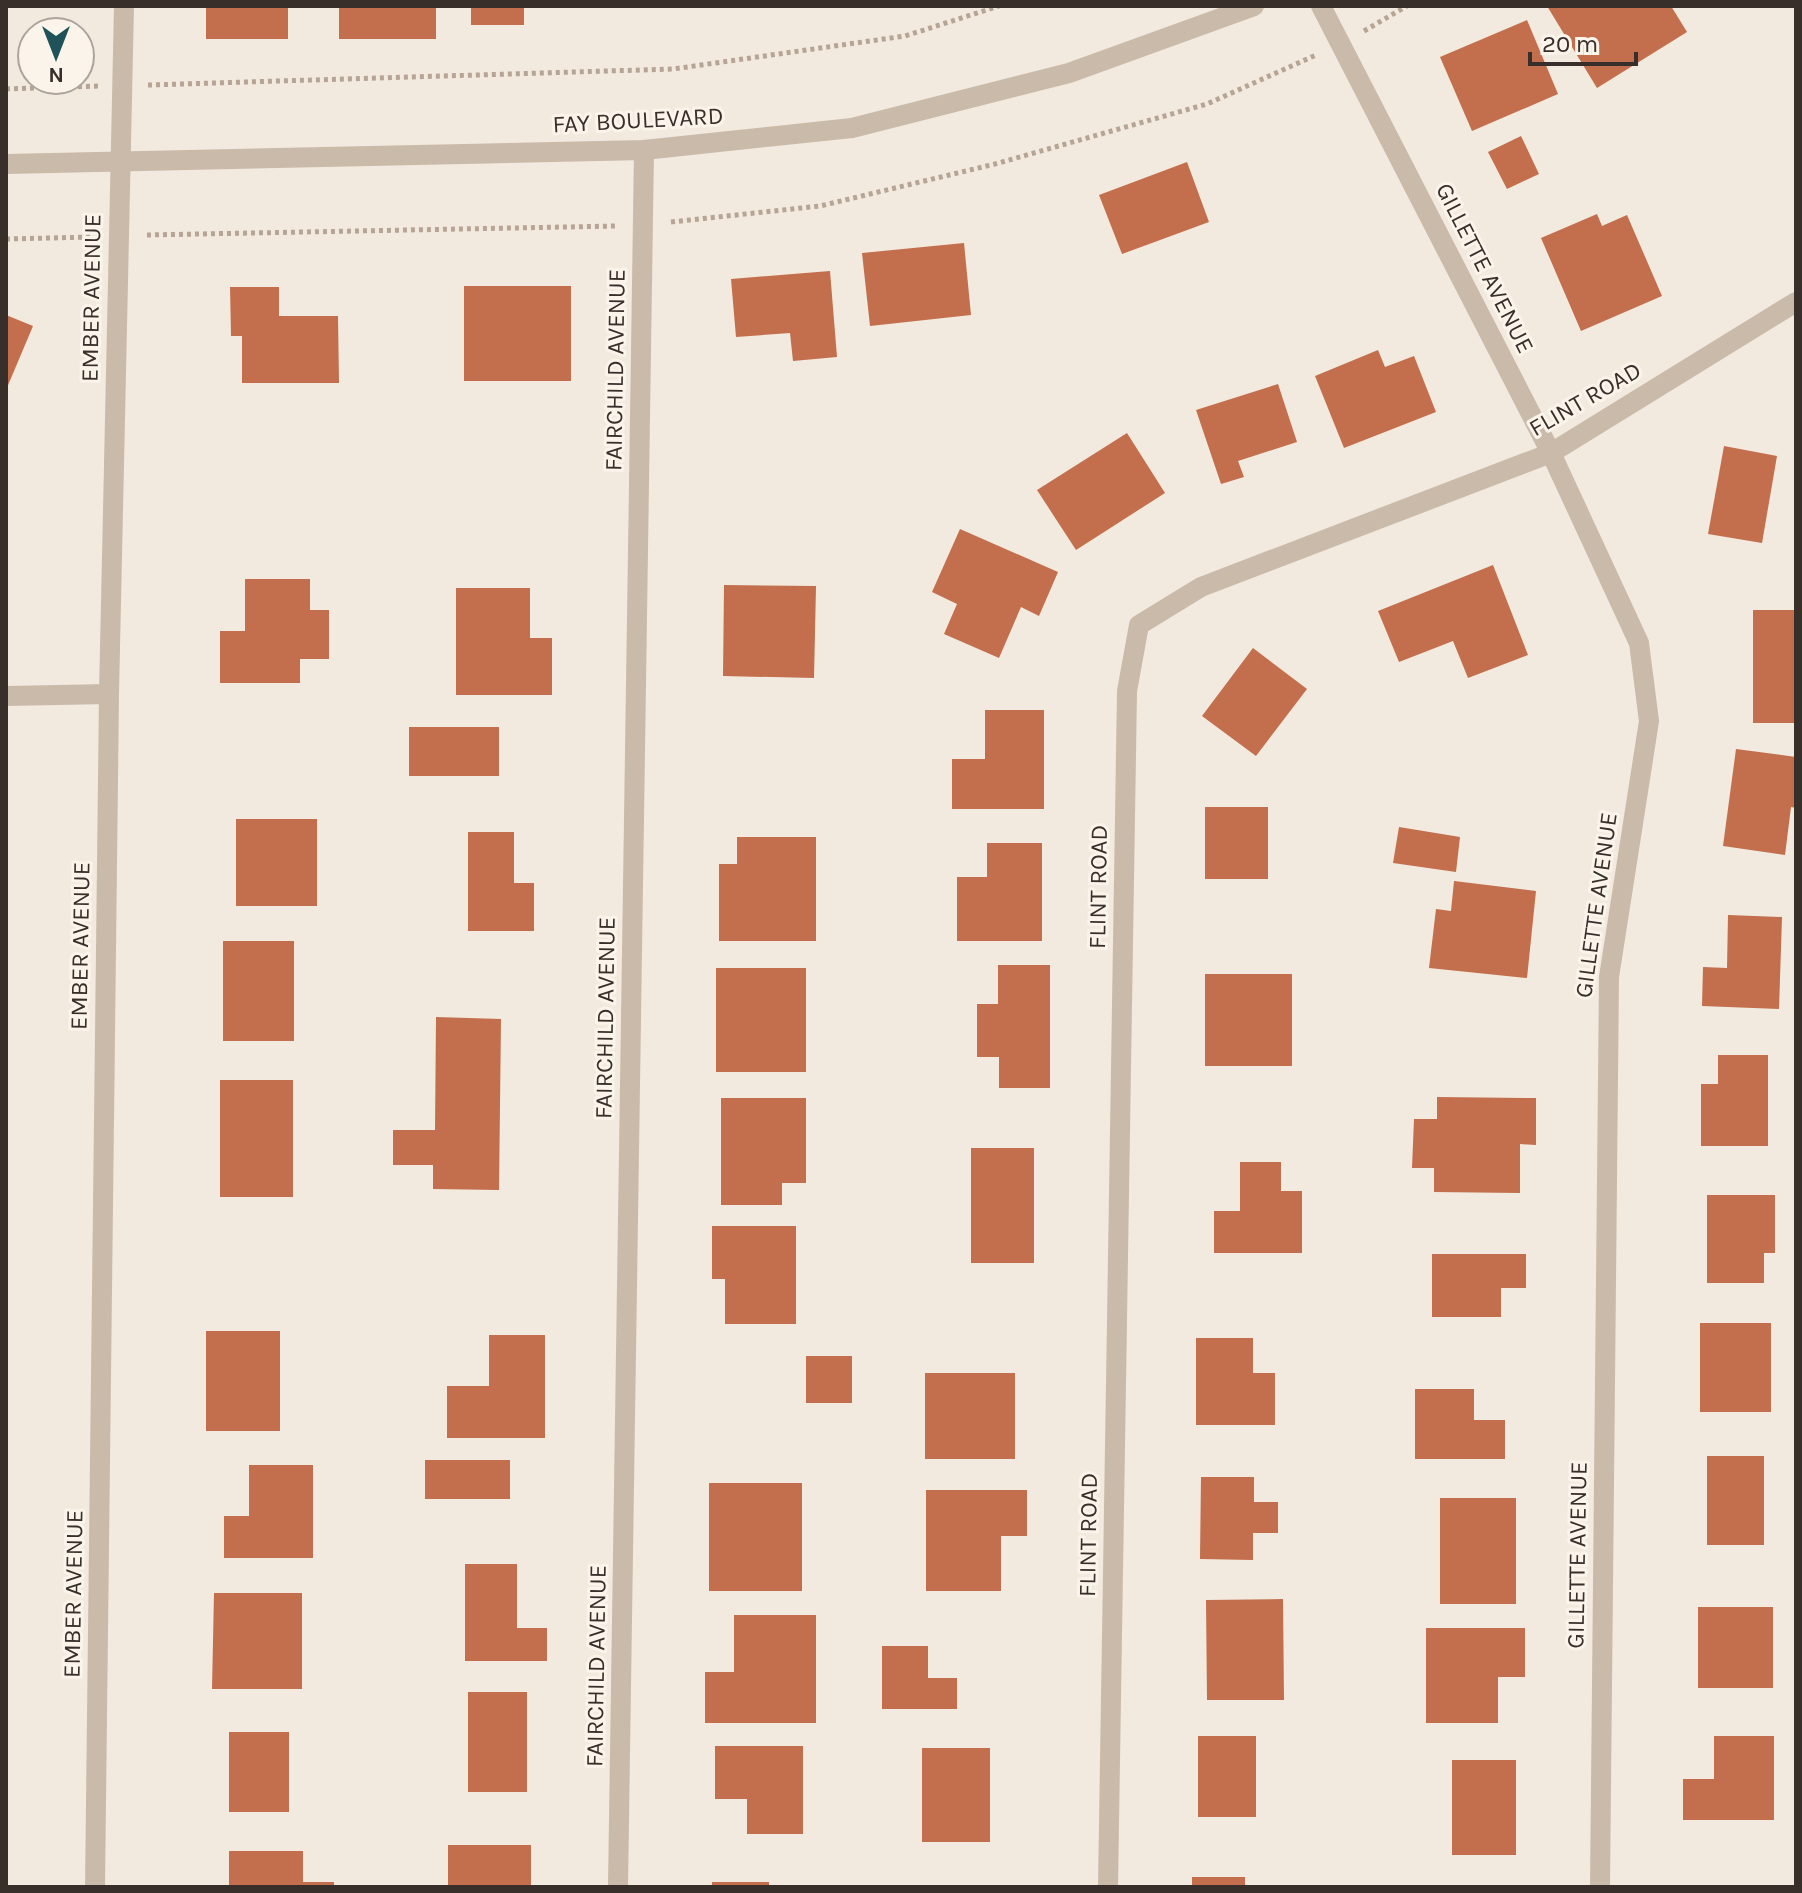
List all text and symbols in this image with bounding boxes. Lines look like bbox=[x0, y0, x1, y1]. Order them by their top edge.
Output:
north arrow bbox=[16, 16, 96, 96]
scale bar bbox=[1530, 16, 1636, 66]
text: 20 m bbox=[1542, 30, 1598, 58]
text: N bbox=[48, 62, 64, 88]
street label: FAY BOULEVARD bbox=[552, 102, 724, 138]
street label: GILLETTE AVENUE bbox=[1430, 178, 1540, 358]
street label: EMBER AVENUE bbox=[76, 214, 106, 382]
street label: FAIRCHILD AVENUE bbox=[599, 269, 631, 471]
street label: FLINT ROAD bbox=[1524, 356, 1646, 442]
street label: GILLETTE AVENUE bbox=[1569, 810, 1623, 1000]
street label: FLINT ROAD bbox=[1083, 825, 1113, 949]
street label: EMBER AVENUE bbox=[65, 862, 95, 1030]
street label: FAIRCHILD AVENUE bbox=[589, 917, 621, 1119]
street label: GILLETTE AVENUE bbox=[1561, 1461, 1593, 1649]
street label: FLINT ROAD bbox=[1073, 1473, 1103, 1597]
street label: EMBER AVENUE bbox=[58, 1510, 88, 1678]
street label: FAIRCHILD AVENUE bbox=[580, 1565, 612, 1767]

